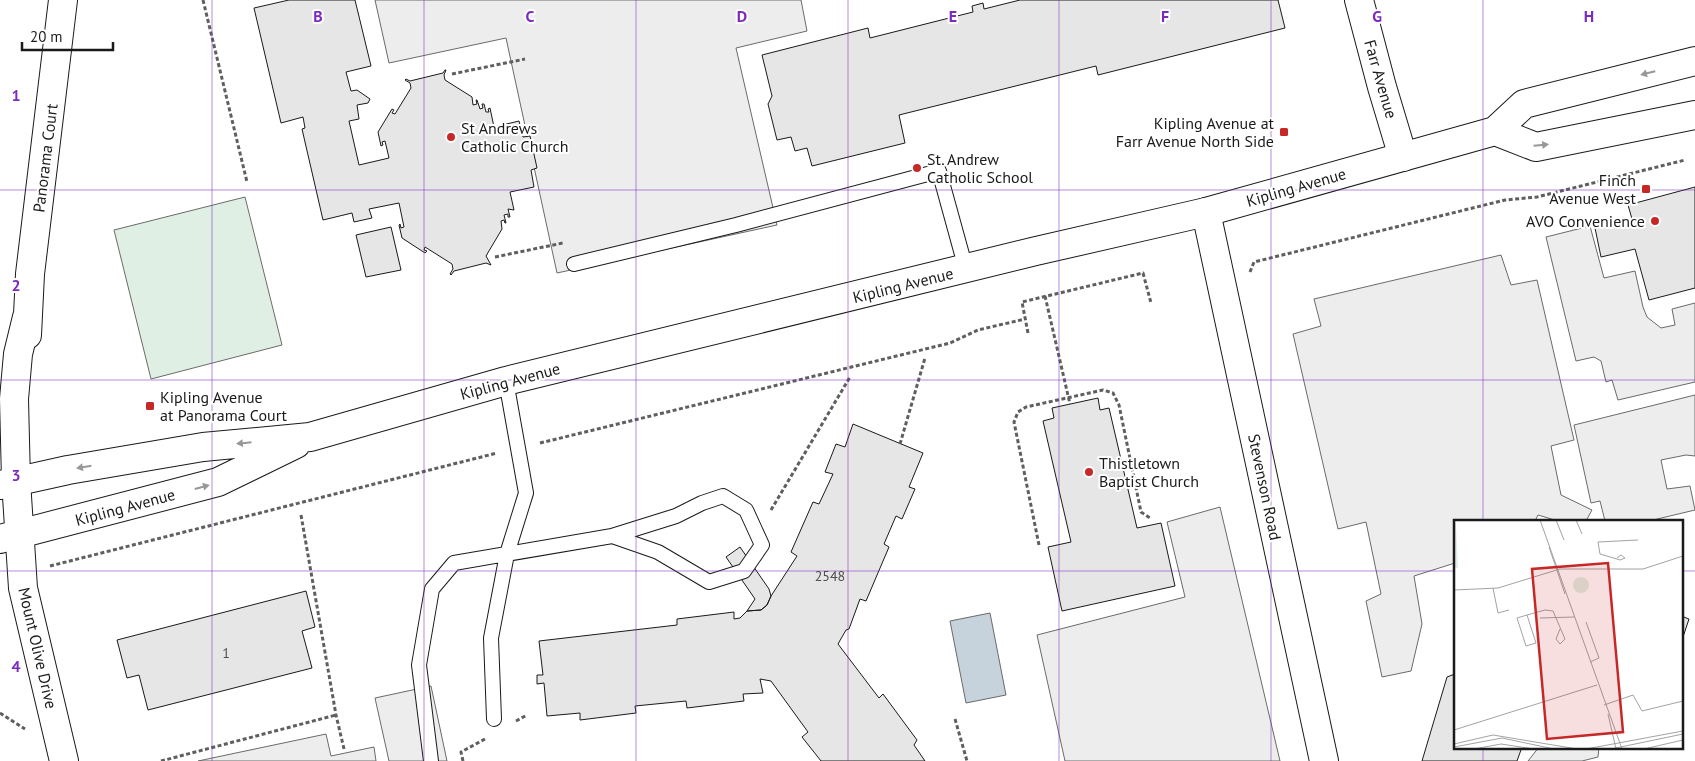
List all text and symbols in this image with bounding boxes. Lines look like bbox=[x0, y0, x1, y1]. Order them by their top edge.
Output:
text: B bbox=[313, 6, 323, 26]
text: C bbox=[526, 6, 535, 26]
text: D bbox=[737, 6, 747, 26]
text: E bbox=[949, 6, 957, 26]
text: F bbox=[1161, 6, 1169, 26]
text: G bbox=[1372, 6, 1382, 26]
text: H bbox=[1584, 6, 1594, 26]
scale bar bbox=[22, 20, 114, 52]
text: 20 m bbox=[30, 27, 63, 46]
street label: Farr Avenue bbox=[1360, 37, 1402, 121]
one-way arrow bbox=[1640, 69, 1655, 77]
text: 1 bbox=[11, 85, 21, 105]
street label: Panorama Court bbox=[28, 102, 62, 213]
place label: Kipling Avenue at Farr Avenue North Side bbox=[1116, 113, 1275, 151]
place label: St Andrews Catholic Church bbox=[461, 118, 569, 156]
marker: Kipling Avenue at Farr Avenue North Side bbox=[1278, 126, 1290, 138]
marker: St Andrews Catholic Church bbox=[445, 131, 457, 143]
one-way arrow bbox=[1534, 141, 1550, 149]
place label: St. Andrew Catholic School bbox=[927, 149, 1033, 187]
marker: St. Andrew Catholic School bbox=[911, 162, 923, 174]
street label: Kipling Avenue bbox=[1244, 163, 1348, 211]
place label: Finch Avenue West bbox=[1549, 170, 1637, 208]
marker: Finch Avenue West bbox=[1640, 183, 1652, 195]
place label: AVO Convenience bbox=[1526, 211, 1645, 231]
marker: AVO Convenience bbox=[1649, 215, 1661, 227]
street label: Kipling Avenue bbox=[851, 263, 955, 307]
text: 2 bbox=[11, 275, 21, 295]
street label: Kipling Avenue bbox=[458, 358, 562, 404]
place label: Kipling Avenue at Panorama Court bbox=[160, 387, 288, 425]
marker: Kipling Avenue at Panorama Court bbox=[144, 400, 156, 412]
street label: Stevenson Road bbox=[1244, 432, 1286, 542]
one-way arrow bbox=[236, 439, 252, 447]
place label: Thistletown Baptist Church bbox=[1099, 453, 1199, 491]
one-way arrow bbox=[75, 464, 91, 472]
text: 3 bbox=[11, 465, 21, 485]
marker: Thistletown Baptist Church bbox=[1083, 466, 1095, 478]
one-way arrow bbox=[194, 483, 209, 491]
street label: Kipling Avenue bbox=[73, 484, 177, 530]
inset map bbox=[1454, 520, 1682, 748]
house number: 2548 bbox=[815, 567, 845, 585]
street label: Mount Olive Drive bbox=[14, 585, 62, 711]
house number: 1 bbox=[222, 644, 230, 662]
text: 4 bbox=[11, 656, 21, 676]

